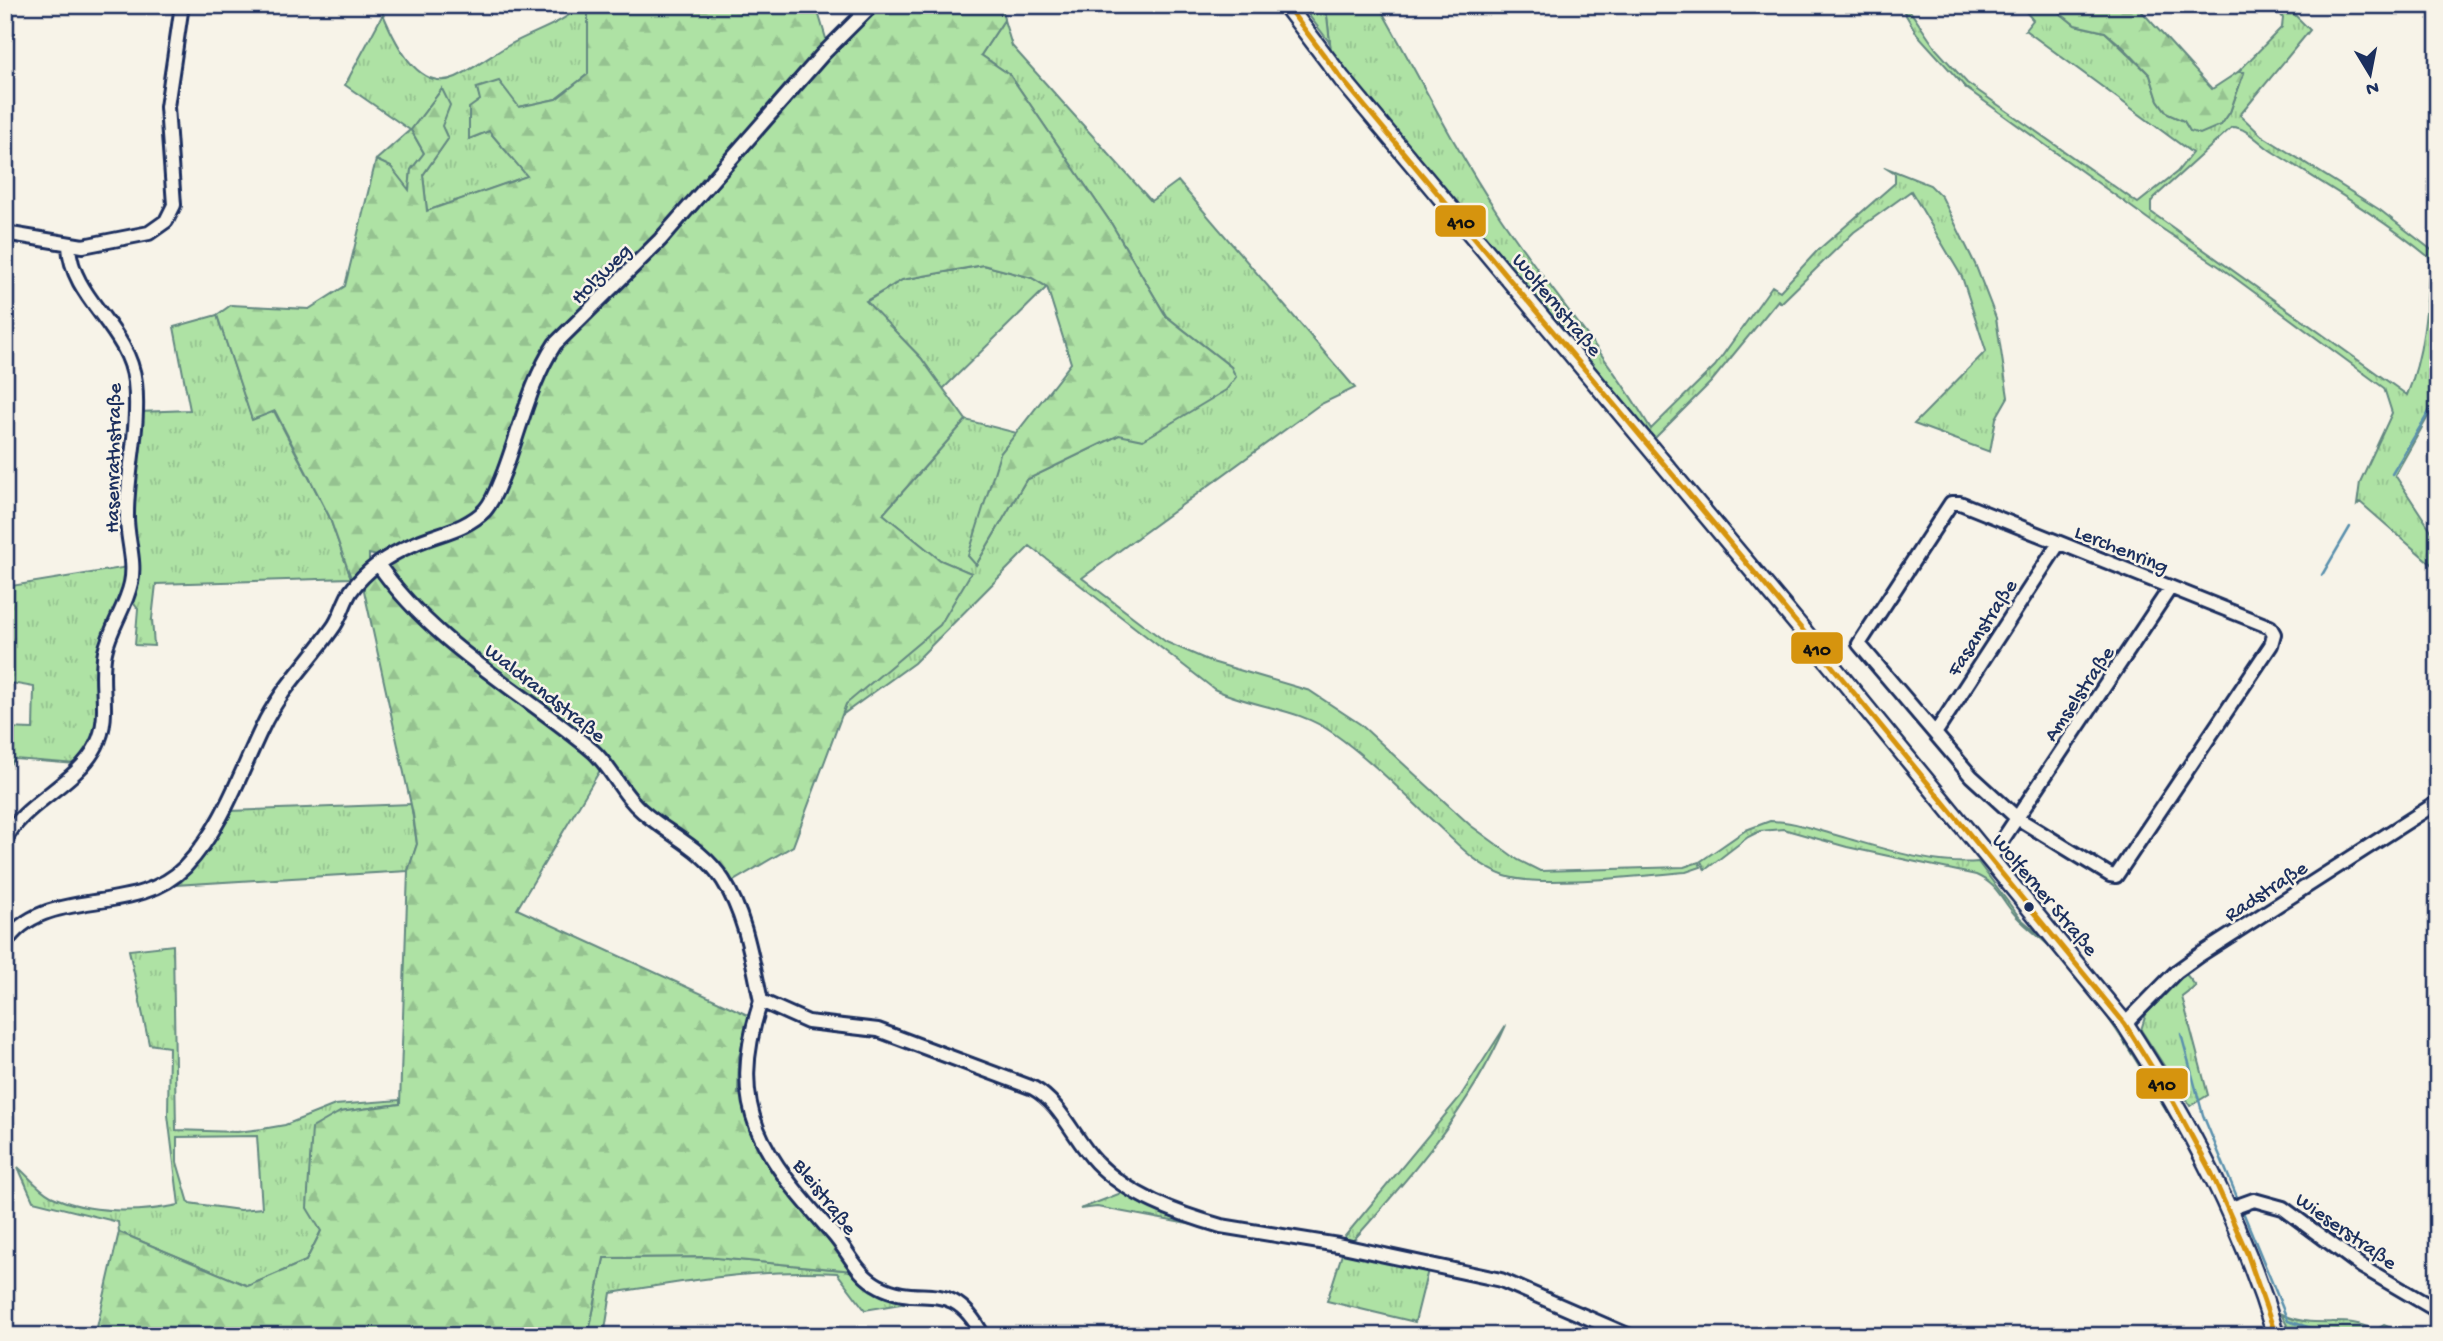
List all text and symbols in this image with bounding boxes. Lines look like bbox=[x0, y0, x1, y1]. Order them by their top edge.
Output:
north arrow bbox=[2334, 38, 2404, 108]
text: N bbox=[2364, 75, 2380, 100]
line badge: 410 bbox=[1434, 204, 1487, 238]
text: 410 bbox=[1446, 213, 1475, 236]
street label: Holzweg bbox=[567, 240, 638, 311]
street label: Wolfernstraße bbox=[1505, 250, 1606, 364]
street label: Hasenrathstraße bbox=[102, 382, 129, 533]
street label: Lerchenring bbox=[2070, 521, 2171, 581]
street label: Fasanstraße bbox=[1943, 575, 2025, 683]
line badge: 410 bbox=[1790, 631, 1844, 665]
street label: Waldrandstraße bbox=[478, 640, 610, 751]
text: 410 bbox=[1802, 640, 1831, 663]
street label: Amselstraße bbox=[2040, 642, 2123, 747]
street label: Wolferner Straße bbox=[1985, 830, 2103, 964]
street label: Radstraße bbox=[2221, 856, 2314, 929]
unlabelled marker bbox=[2022, 900, 2036, 914]
line badge: 410 bbox=[2135, 1067, 2189, 1100]
text: 410 bbox=[2147, 1075, 2176, 1098]
street label: Bleistraße bbox=[785, 1154, 861, 1242]
street label: Wieserstraße bbox=[2289, 1189, 2402, 1278]

